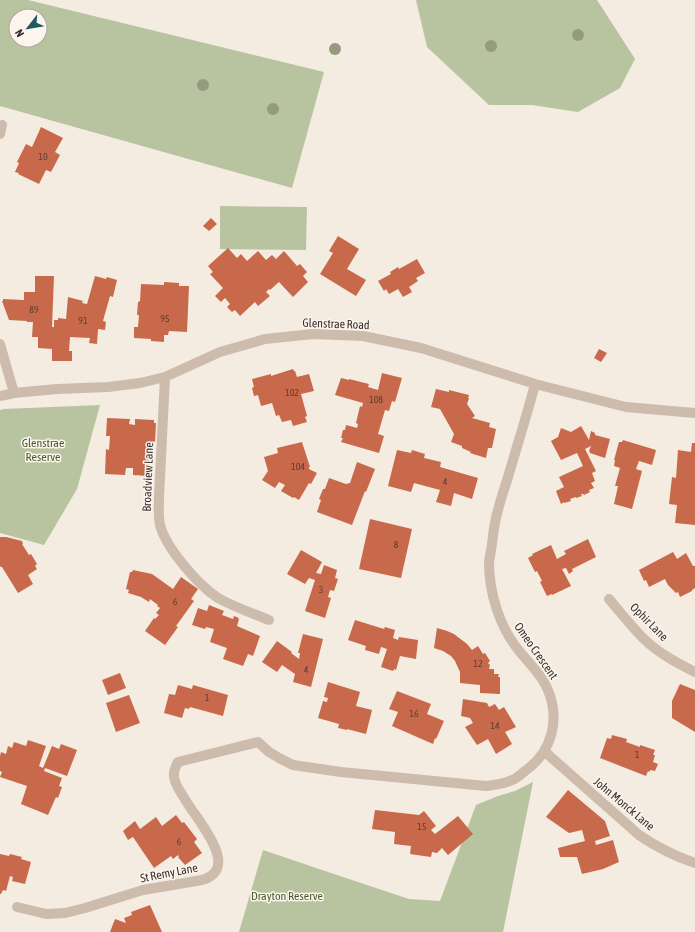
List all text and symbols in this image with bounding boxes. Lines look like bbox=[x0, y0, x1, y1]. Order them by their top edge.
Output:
north arrow bbox=[8, 8, 48, 48]
text: N bbox=[13, 27, 26, 39]
house number: 10 bbox=[38, 151, 48, 162]
house number: 89 bbox=[29, 304, 39, 315]
house number: 95 bbox=[160, 313, 170, 324]
house number: 91 bbox=[78, 315, 88, 326]
street label: Glenstrae Road bbox=[302, 316, 370, 332]
house number: 102 bbox=[285, 387, 299, 398]
house number: 108 bbox=[369, 394, 383, 405]
park label: Glenstrae Reserve bbox=[22, 436, 64, 464]
street label: Broadview Lane bbox=[140, 442, 156, 512]
house number: 104 bbox=[291, 461, 305, 472]
house number: 4 bbox=[443, 476, 448, 487]
house number: 8 bbox=[394, 539, 399, 550]
house number: 3 bbox=[319, 584, 324, 595]
house number: 6 bbox=[173, 596, 178, 607]
street label: Ophir Lane bbox=[627, 600, 671, 644]
street label: Omeo Crescent bbox=[511, 620, 561, 683]
house number: 12 bbox=[473, 658, 483, 669]
house number: 4 bbox=[304, 664, 309, 675]
house number: 1 bbox=[205, 692, 210, 703]
house number: 16 bbox=[409, 708, 419, 719]
house number: 14 bbox=[490, 720, 500, 731]
house number: 1 bbox=[635, 749, 640, 760]
street label: John Monck Lane bbox=[591, 774, 657, 834]
house number: 15 bbox=[417, 821, 427, 832]
house number: 6 bbox=[177, 836, 182, 847]
street label: St Remy Lane bbox=[139, 861, 199, 885]
park label: Drayton Reserve bbox=[251, 889, 323, 903]

